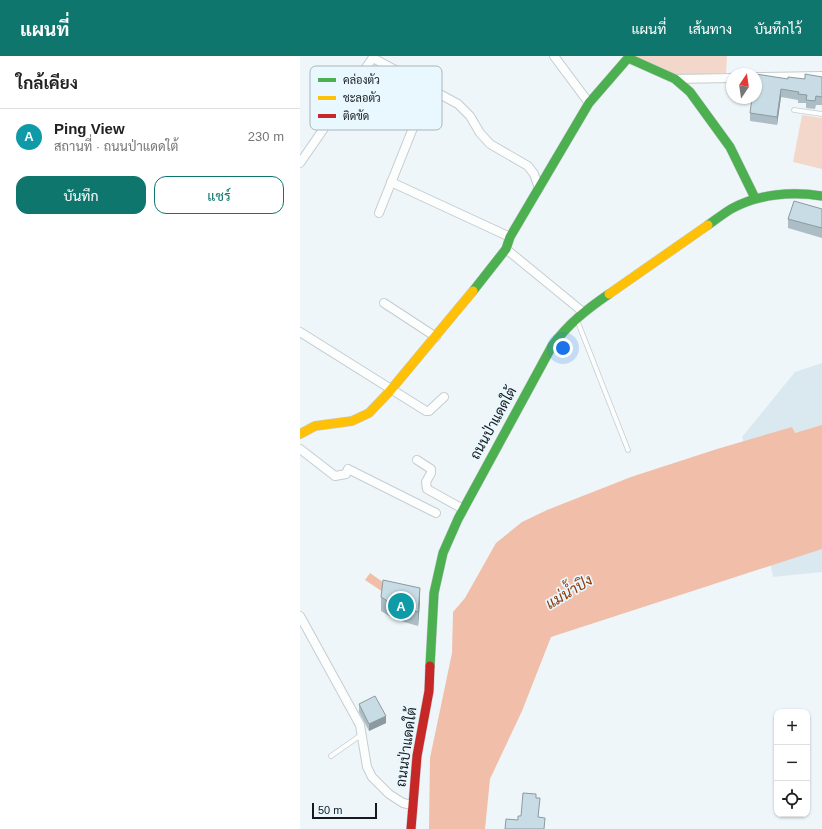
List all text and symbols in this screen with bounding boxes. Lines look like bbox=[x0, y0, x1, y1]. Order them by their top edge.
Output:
text: แผนที่ bbox=[20, 19, 69, 40]
text: แผนที่ bbox=[631, 21, 666, 37]
text: เส้นทาง bbox=[688, 21, 732, 37]
text: บันทึกไว้ bbox=[754, 21, 802, 37]
legend bbox=[310, 66, 442, 130]
north arrow bbox=[726, 68, 762, 104]
text: คล่องตัว bbox=[343, 73, 380, 86]
text: ใกล้เคียง bbox=[16, 74, 78, 93]
text: ชะลอตัว bbox=[343, 91, 381, 104]
text: ติดขัด bbox=[343, 109, 369, 122]
text: Ping View bbox=[54, 120, 125, 137]
text: A bbox=[24, 129, 34, 144]
text: 230 m bbox=[248, 129, 284, 144]
text: สถานที่ · ถนนป่าแดดใต้ bbox=[54, 139, 178, 154]
button: บันทึก bbox=[16, 176, 146, 214]
button: แชร์ bbox=[154, 176, 284, 214]
your location bbox=[553, 338, 573, 358]
street label: ถนนป่าแดดใต้ bbox=[466, 383, 520, 462]
water label: แม่น้ำปิง bbox=[540, 568, 595, 612]
pin: A bbox=[388, 591, 414, 621]
street label: ถนนป่าแดดใต้ bbox=[391, 705, 420, 788]
map controls bbox=[774, 709, 810, 817]
button: + bbox=[774, 709, 810, 745]
button: − bbox=[774, 745, 810, 781]
button: locate bbox=[774, 781, 810, 817]
scale bar bbox=[312, 801, 377, 820]
text: 50 m bbox=[318, 804, 342, 816]

